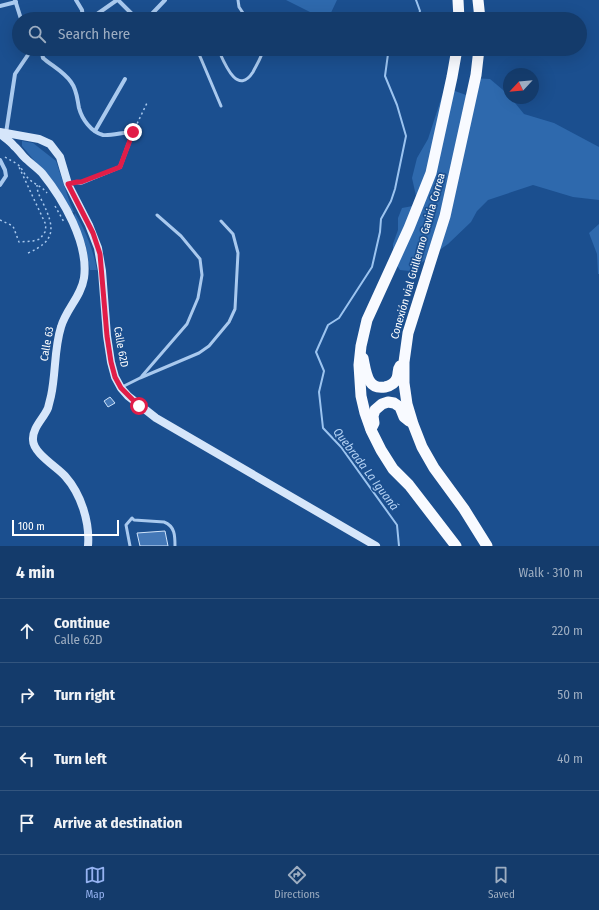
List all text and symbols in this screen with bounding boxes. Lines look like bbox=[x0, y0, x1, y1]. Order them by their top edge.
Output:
search box bbox=[12, 12, 587, 56]
icon: search bbox=[26, 23, 48, 45]
text: Search here bbox=[58, 25, 130, 43]
north arrow bbox=[503, 68, 539, 104]
route end bbox=[124, 123, 142, 141]
street label: Conexión vial Guillermo Gaviria Correa bbox=[388, 171, 448, 341]
street label: Calle 63 bbox=[38, 326, 56, 362]
street label: Calle 62D bbox=[111, 326, 131, 368]
route start bbox=[130, 397, 148, 415]
water label: Quebrada La Iguaná bbox=[330, 425, 402, 513]
scale bar bbox=[12, 518, 119, 537]
text: 100 m bbox=[18, 520, 45, 533]
text: 4 min bbox=[16, 562, 55, 583]
text: Walk · 310 m bbox=[519, 565, 583, 580]
text: Continue bbox=[54, 614, 110, 632]
icon: ahead bbox=[16, 620, 38, 642]
text: 220 m bbox=[552, 623, 583, 638]
text: Calle 62D bbox=[54, 632, 103, 647]
icon: right bbox=[16, 684, 38, 706]
text: Turn right bbox=[54, 686, 115, 704]
text: 50 m bbox=[557, 687, 583, 702]
icon: left bbox=[16, 748, 38, 770]
text: Turn left bbox=[54, 750, 107, 768]
text: 40 m bbox=[557, 751, 583, 766]
icon: arrive bbox=[16, 812, 38, 834]
text: Arrive at destination bbox=[54, 814, 182, 832]
tab: Map bbox=[84, 864, 106, 901]
tab: Directions bbox=[274, 864, 320, 901]
tab: Saved bbox=[488, 864, 515, 901]

